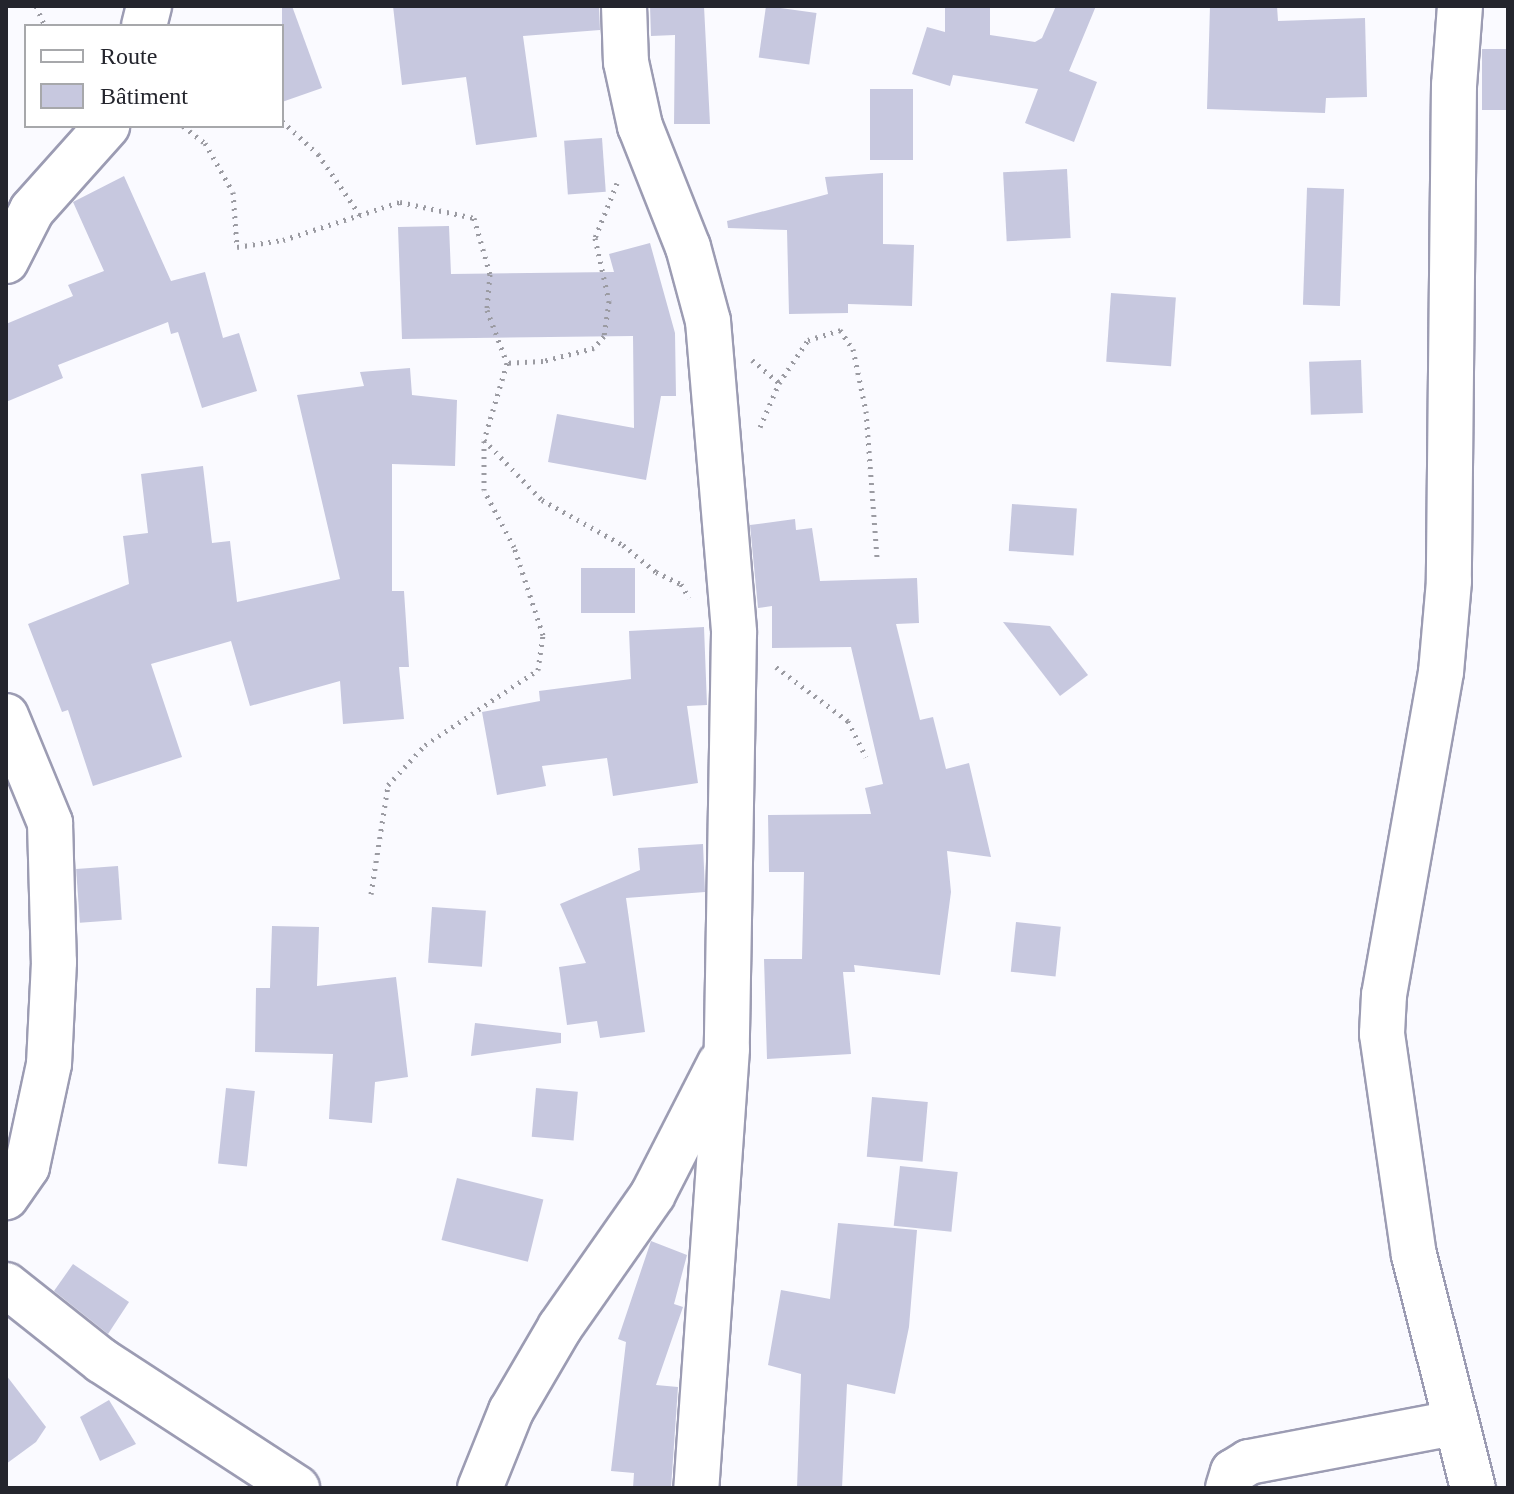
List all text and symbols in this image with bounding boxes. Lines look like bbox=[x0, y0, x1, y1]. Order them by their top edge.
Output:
legend bbox=[24, 24, 284, 128]
text: Route bbox=[100, 43, 157, 69]
text: Bâtiment bbox=[100, 83, 188, 109]

